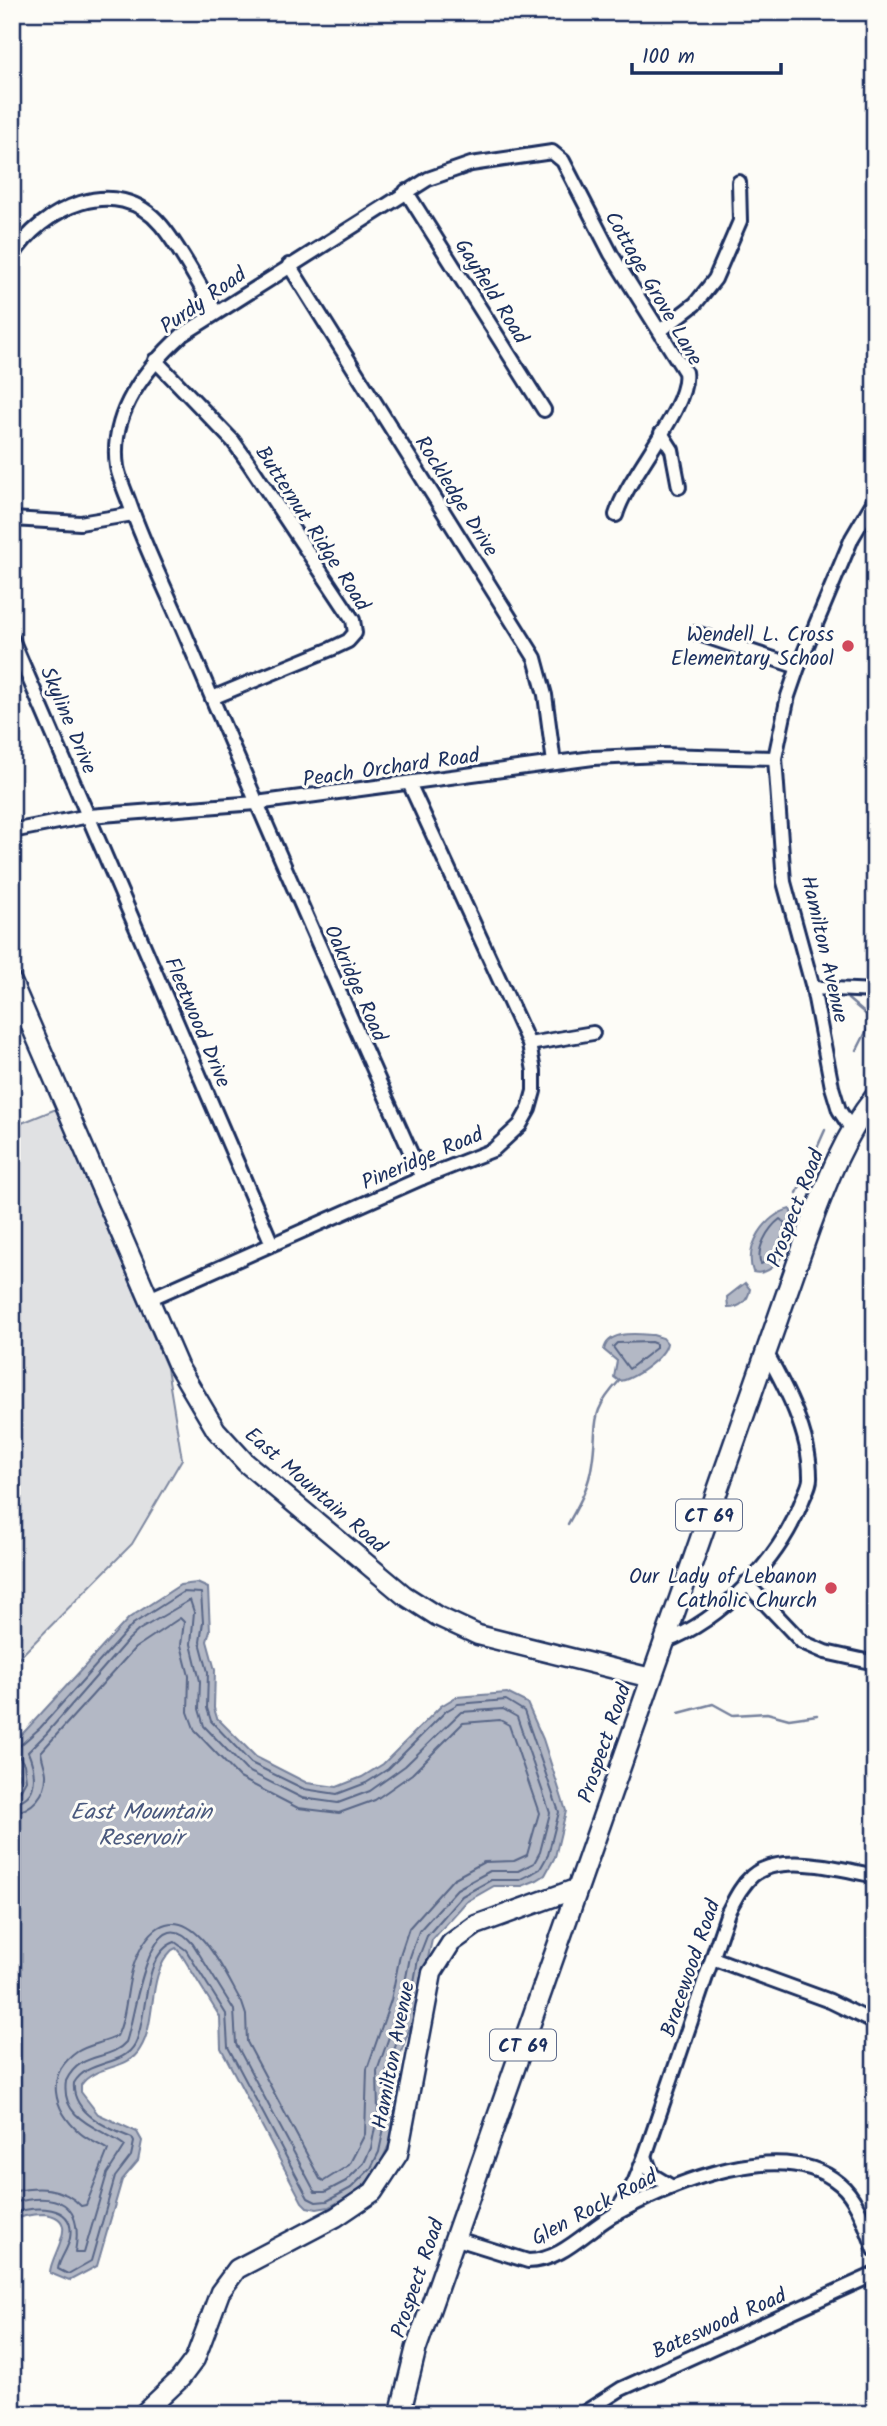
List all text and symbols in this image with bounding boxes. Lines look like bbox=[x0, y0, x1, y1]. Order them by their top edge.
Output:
scale bar bbox=[632, 32, 780, 76]
text: 100 m bbox=[642, 41, 695, 74]
street label: Cottage Grove Lane bbox=[595, 205, 711, 373]
street label: Gayfield Road bbox=[445, 232, 537, 352]
street label: Purdy Road bbox=[154, 259, 254, 343]
street label: Rockledge Drive bbox=[405, 430, 506, 564]
street label: Butternut Ridge Road bbox=[246, 439, 378, 619]
place label: Wendell L. Cross Elementary School bbox=[671, 619, 834, 676]
marker: Wendell L. Cross Elementary School bbox=[840, 638, 856, 654]
street label: Skyline Drive bbox=[30, 662, 105, 780]
street label: Peach Orchard Road bbox=[301, 740, 482, 797]
street label: Hamilton Avenue bbox=[791, 873, 857, 1027]
street label: Oakridge Road bbox=[314, 920, 395, 1048]
street label: Fleetwood Drive bbox=[154, 952, 239, 1094]
street label: Pineridge Road bbox=[357, 1119, 489, 1200]
street label: Prospect Road bbox=[759, 1144, 834, 1272]
street label: East Mountain Road bbox=[236, 1420, 394, 1563]
road number: CT 69 bbox=[676, 1499, 742, 1530]
place label: Our Lady of Lebanon Catholic Church bbox=[629, 1561, 817, 1618]
marker: Our Lady of Lebanon Catholic Church bbox=[823, 1580, 839, 1596]
street label: Prospect Road bbox=[570, 1679, 641, 1808]
water label: East Mountain Reservoir bbox=[70, 1795, 213, 1857]
street label: Bracewood Road bbox=[653, 1895, 730, 2042]
street label: Hamilton Avenue bbox=[364, 1978, 425, 2132]
road number: CT 69 bbox=[490, 2030, 556, 2060]
street label: Glen Rock Road bbox=[526, 2161, 664, 2255]
street label: Prospect Road bbox=[383, 2214, 454, 2343]
street label: Bateswood Road bbox=[647, 2280, 793, 2369]

